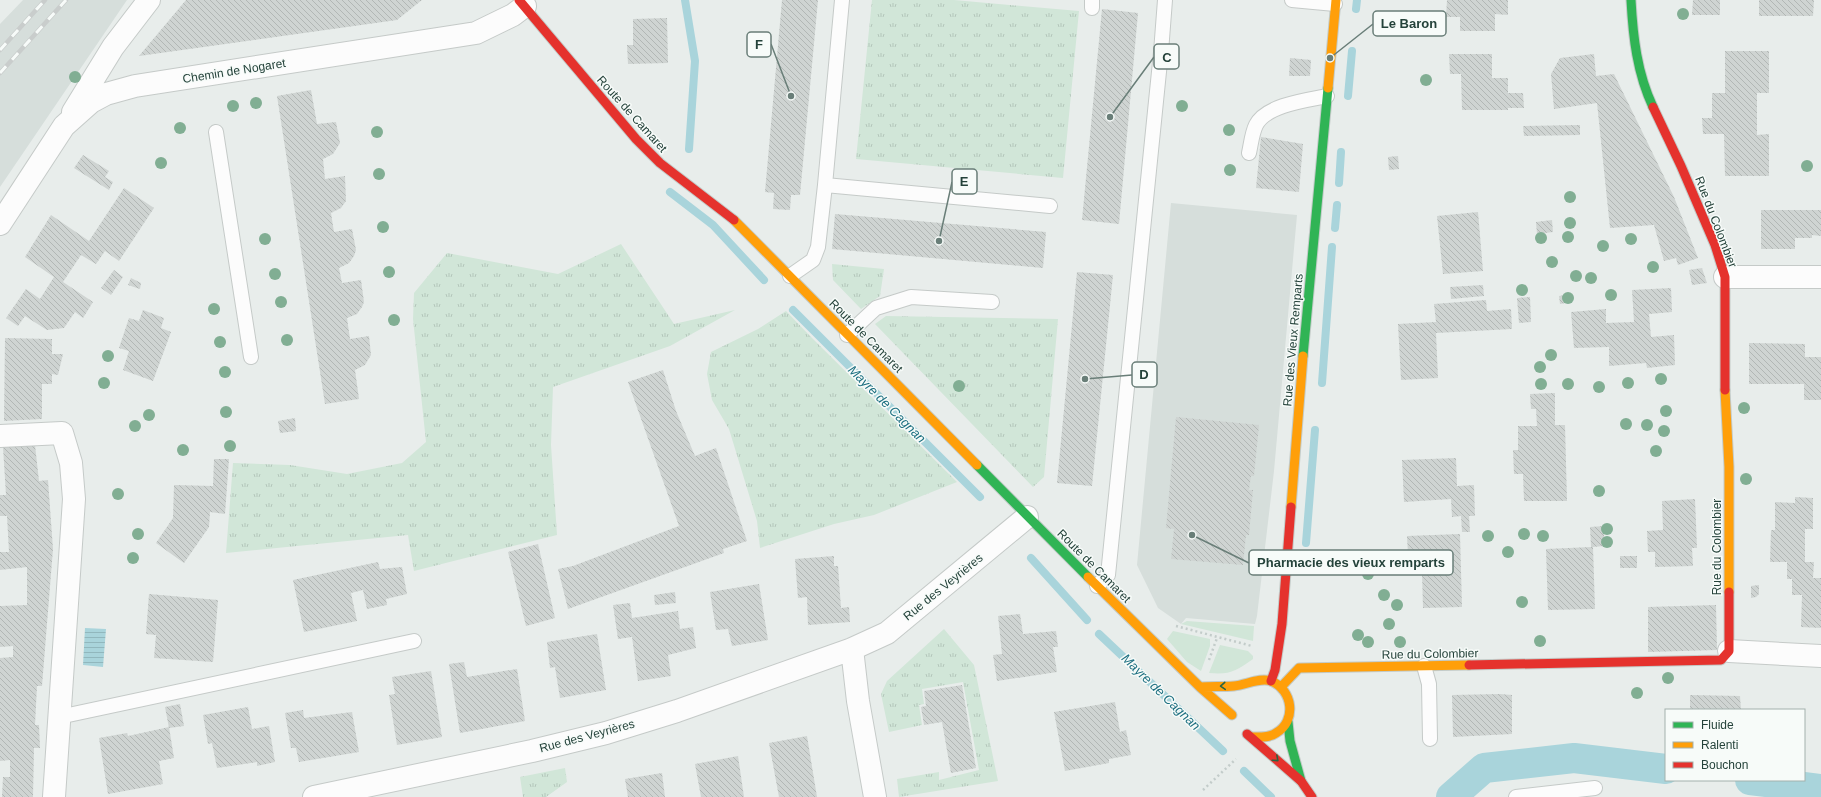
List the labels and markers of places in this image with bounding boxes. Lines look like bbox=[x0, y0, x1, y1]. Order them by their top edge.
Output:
callout: Le Baron bbox=[1373, 11, 1446, 36]
callout: F bbox=[747, 32, 771, 57]
callout: C bbox=[1154, 44, 1179, 69]
callout: E bbox=[952, 169, 977, 194]
callout: D bbox=[1132, 362, 1157, 387]
callout: Pharmacie des vieux remparts bbox=[1249, 550, 1453, 575]

